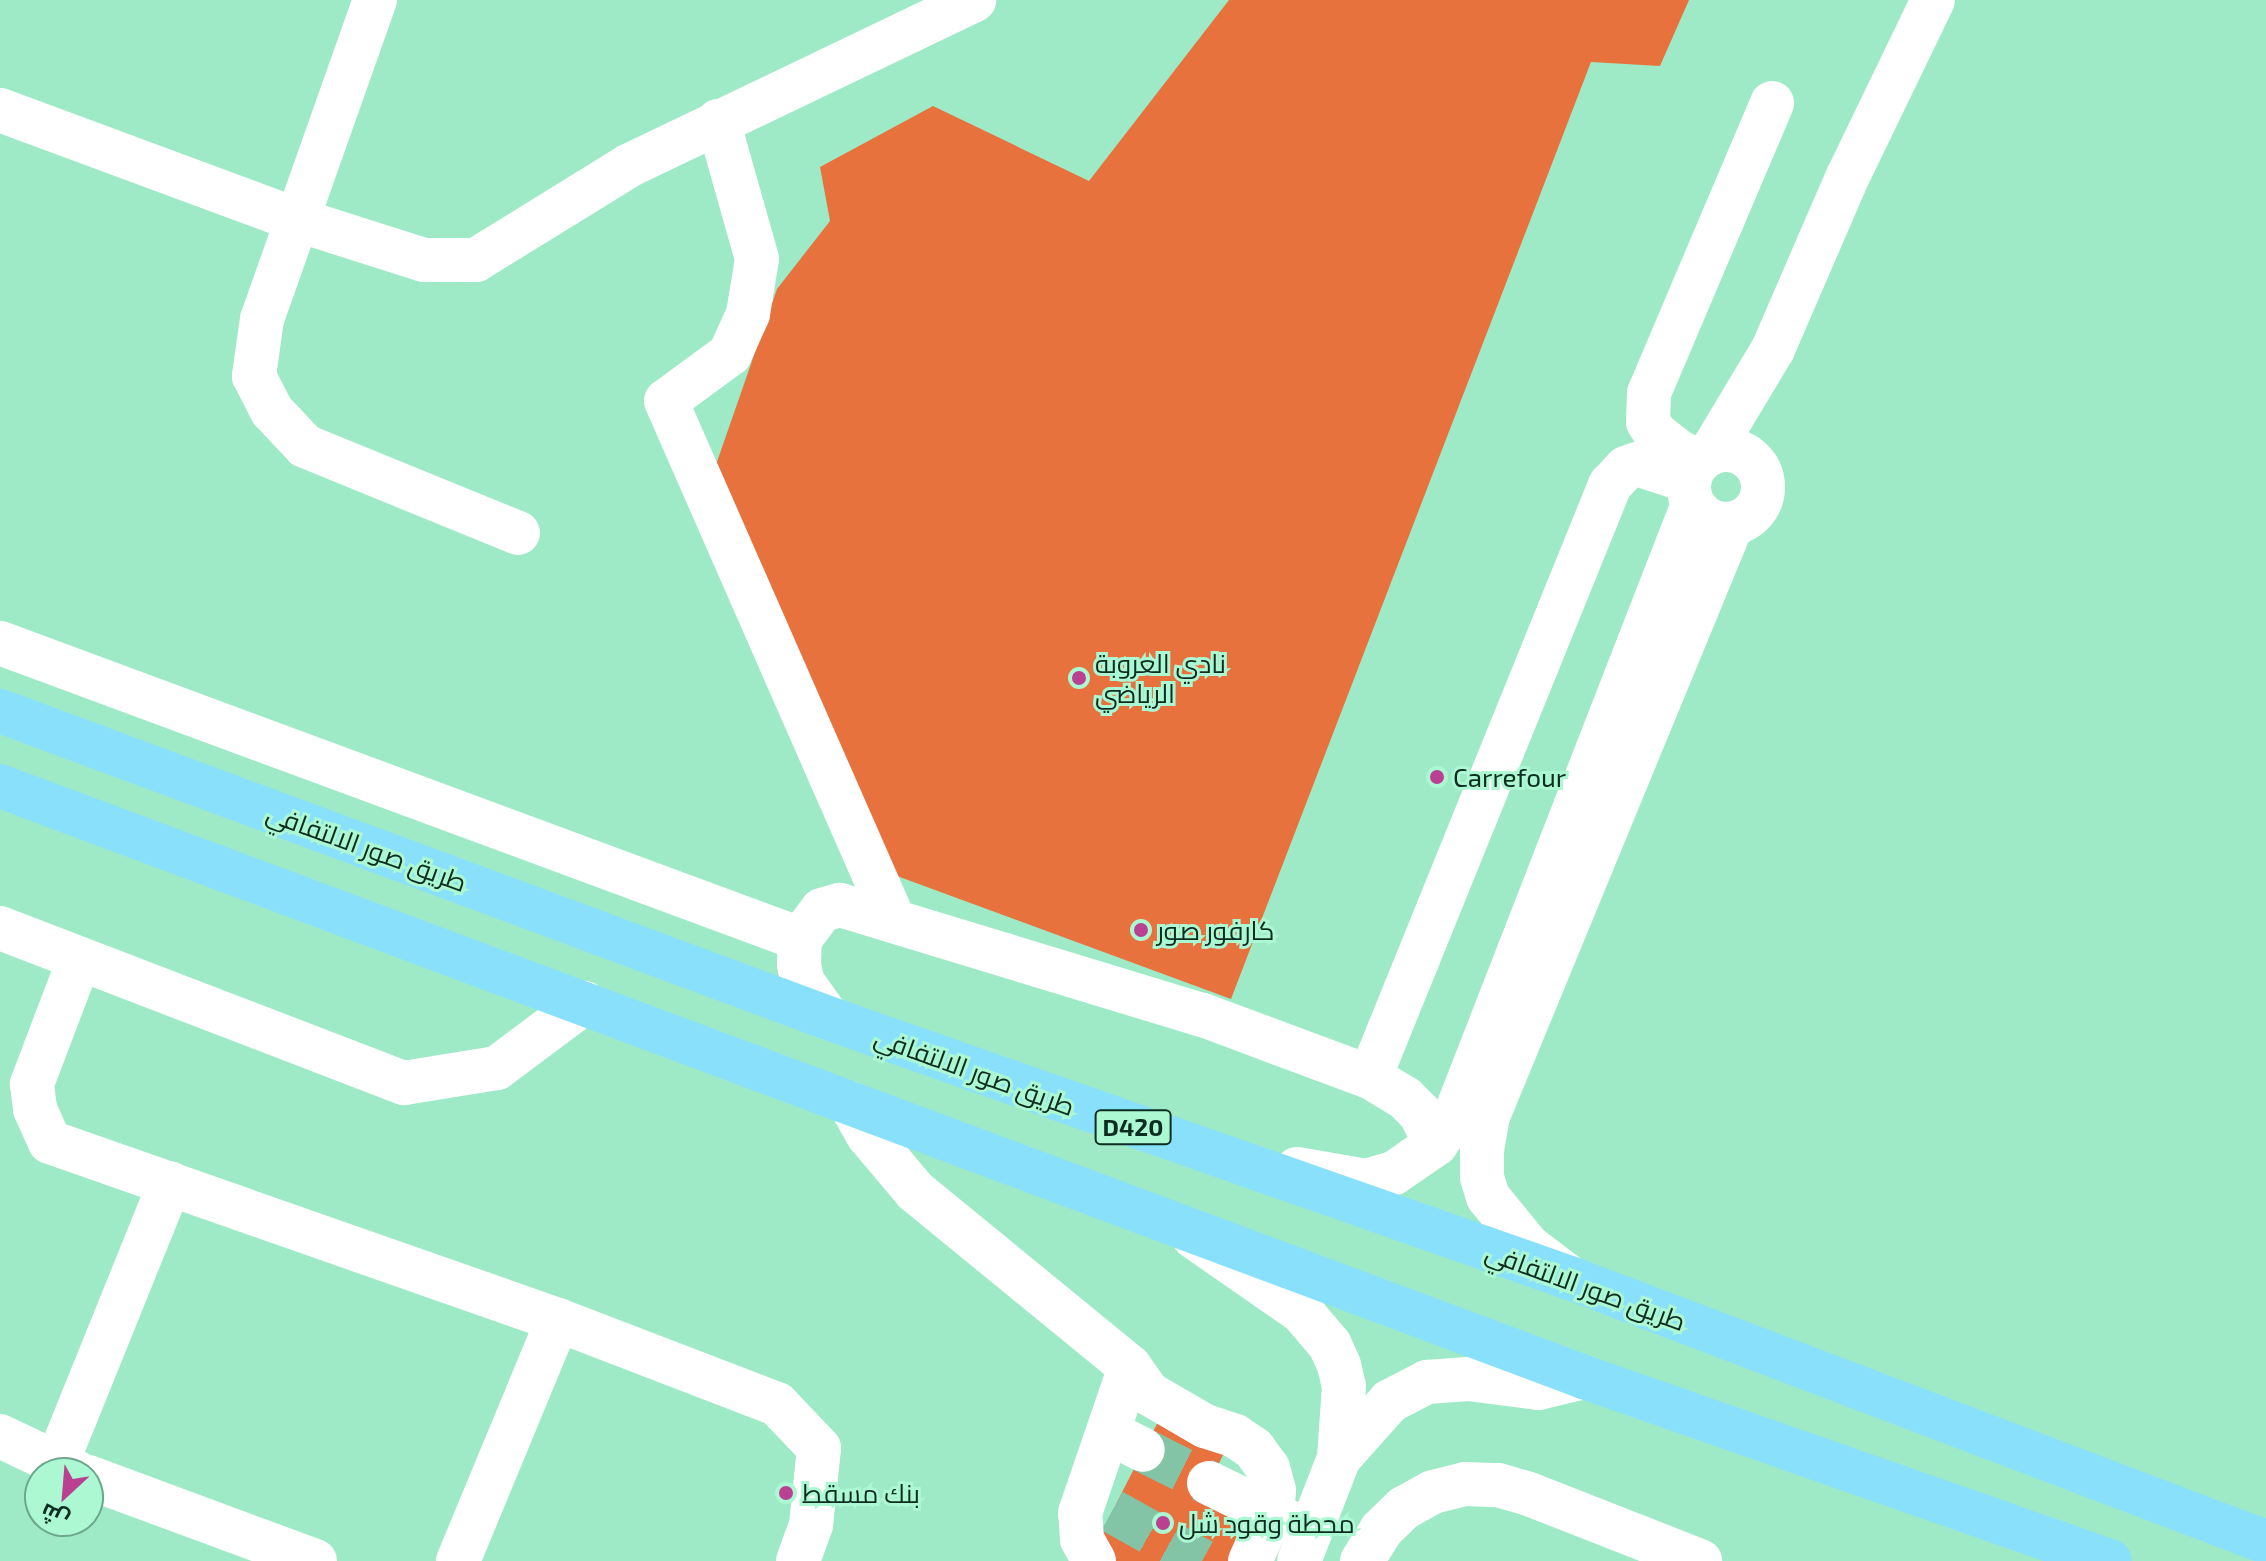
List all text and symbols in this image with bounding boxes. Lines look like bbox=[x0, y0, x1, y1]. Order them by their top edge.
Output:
place label: نادي العروبة الرياضي bbox=[1095, 647, 1226, 708]
marker: نادي العروبة الرياضي bbox=[1070, 669, 1088, 687]
place label: Carrefour bbox=[1453, 761, 1566, 793]
marker: Carrefour bbox=[1428, 768, 1446, 786]
street label: طريق صور الالتفافي bbox=[263, 796, 471, 898]
place label: كارفور صور bbox=[1157, 914, 1274, 946]
marker: كارفور صور bbox=[1132, 921, 1150, 939]
street label: طريق صور الالتفافي bbox=[871, 1020, 1079, 1122]
road number: D420 bbox=[1093, 1107, 1173, 1147]
street label: طريق صور الالتفافي bbox=[1482, 1235, 1690, 1337]
north arrow bbox=[24, 1457, 104, 1537]
place label: بنك مسقط bbox=[802, 1477, 920, 1509]
marker: بنك مسقط bbox=[777, 1484, 795, 1502]
text: ش bbox=[36, 1499, 73, 1535]
place label: محطة وقود شل bbox=[1179, 1507, 1355, 1539]
marker: محطة وقود شل bbox=[1154, 1514, 1172, 1532]

